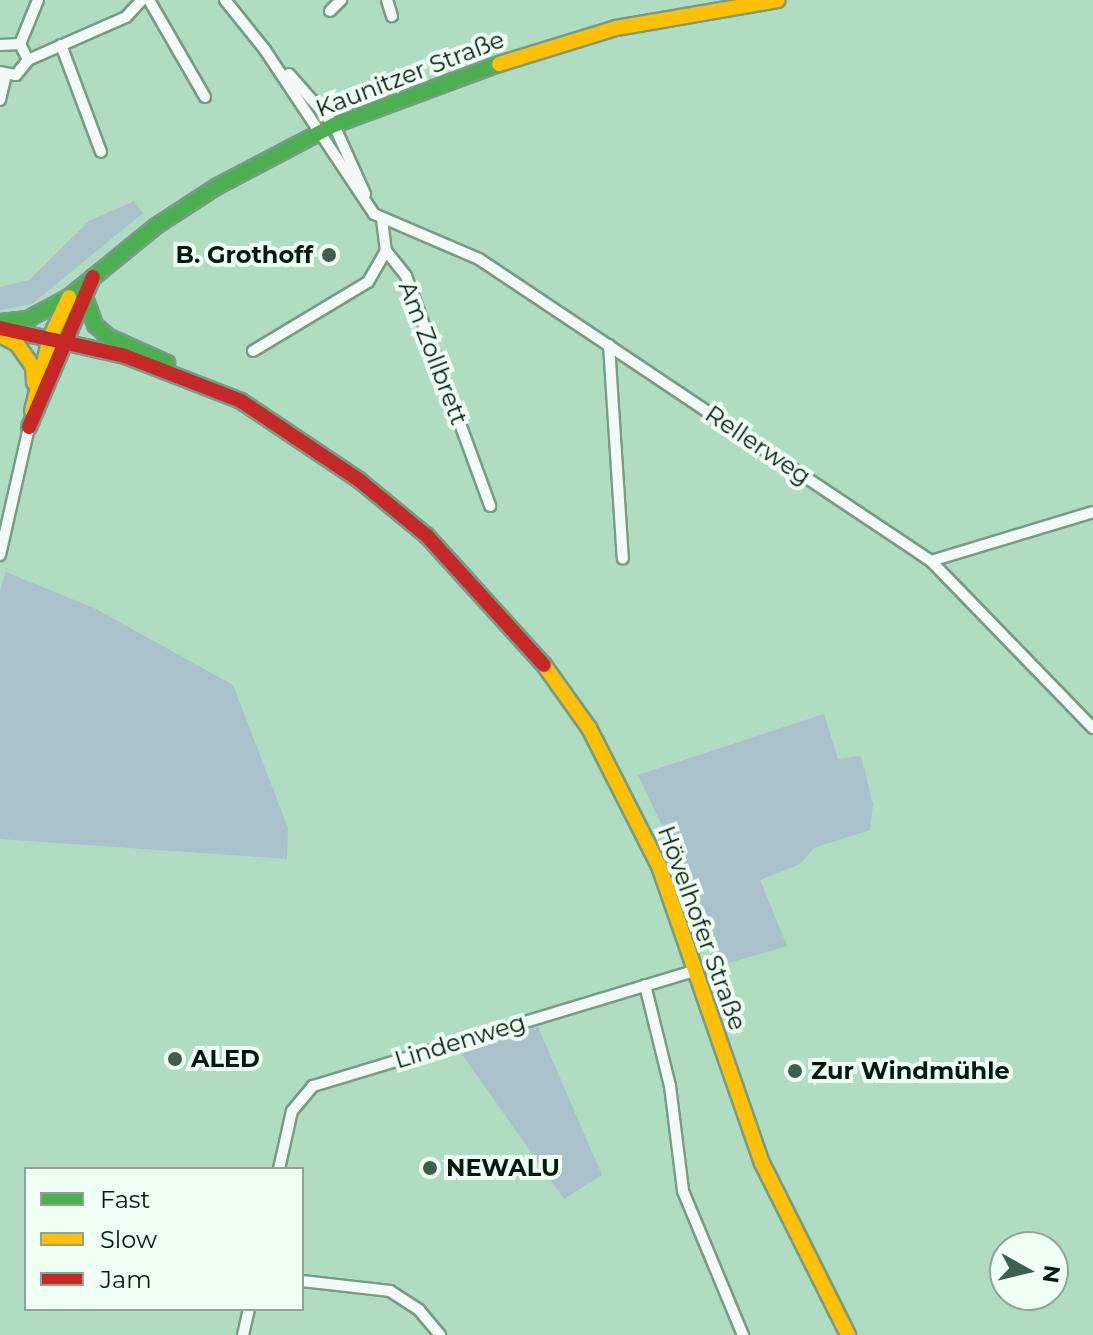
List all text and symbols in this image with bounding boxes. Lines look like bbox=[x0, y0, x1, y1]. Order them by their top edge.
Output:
street label: Kaunitzer Straße bbox=[312, 25, 508, 123]
place label: B. Grothoff bbox=[175, 241, 313, 269]
marker: B. Grothoff bbox=[320, 246, 338, 264]
street label: Am Zollbrett bbox=[392, 277, 474, 429]
street label: Rellerweg bbox=[700, 399, 816, 491]
street label: Hövelhofer Straße bbox=[652, 822, 752, 1034]
street label: Lindenweg bbox=[391, 1007, 529, 1075]
place label: ALED bbox=[191, 1045, 260, 1073]
marker: ALED bbox=[166, 1050, 184, 1068]
place label: Zur Windmühle bbox=[811, 1057, 1010, 1085]
marker: Zur Windmühle bbox=[786, 1062, 804, 1080]
place label: NEWALU bbox=[446, 1154, 560, 1182]
marker: NEWALU bbox=[421, 1159, 439, 1177]
legend bbox=[24, 1167, 304, 1311]
text: Fast bbox=[100, 1185, 150, 1214]
text: Slow bbox=[100, 1225, 157, 1254]
north arrow bbox=[989, 1231, 1069, 1311]
text: N bbox=[1037, 1263, 1066, 1285]
text: Jam bbox=[100, 1265, 152, 1294]

